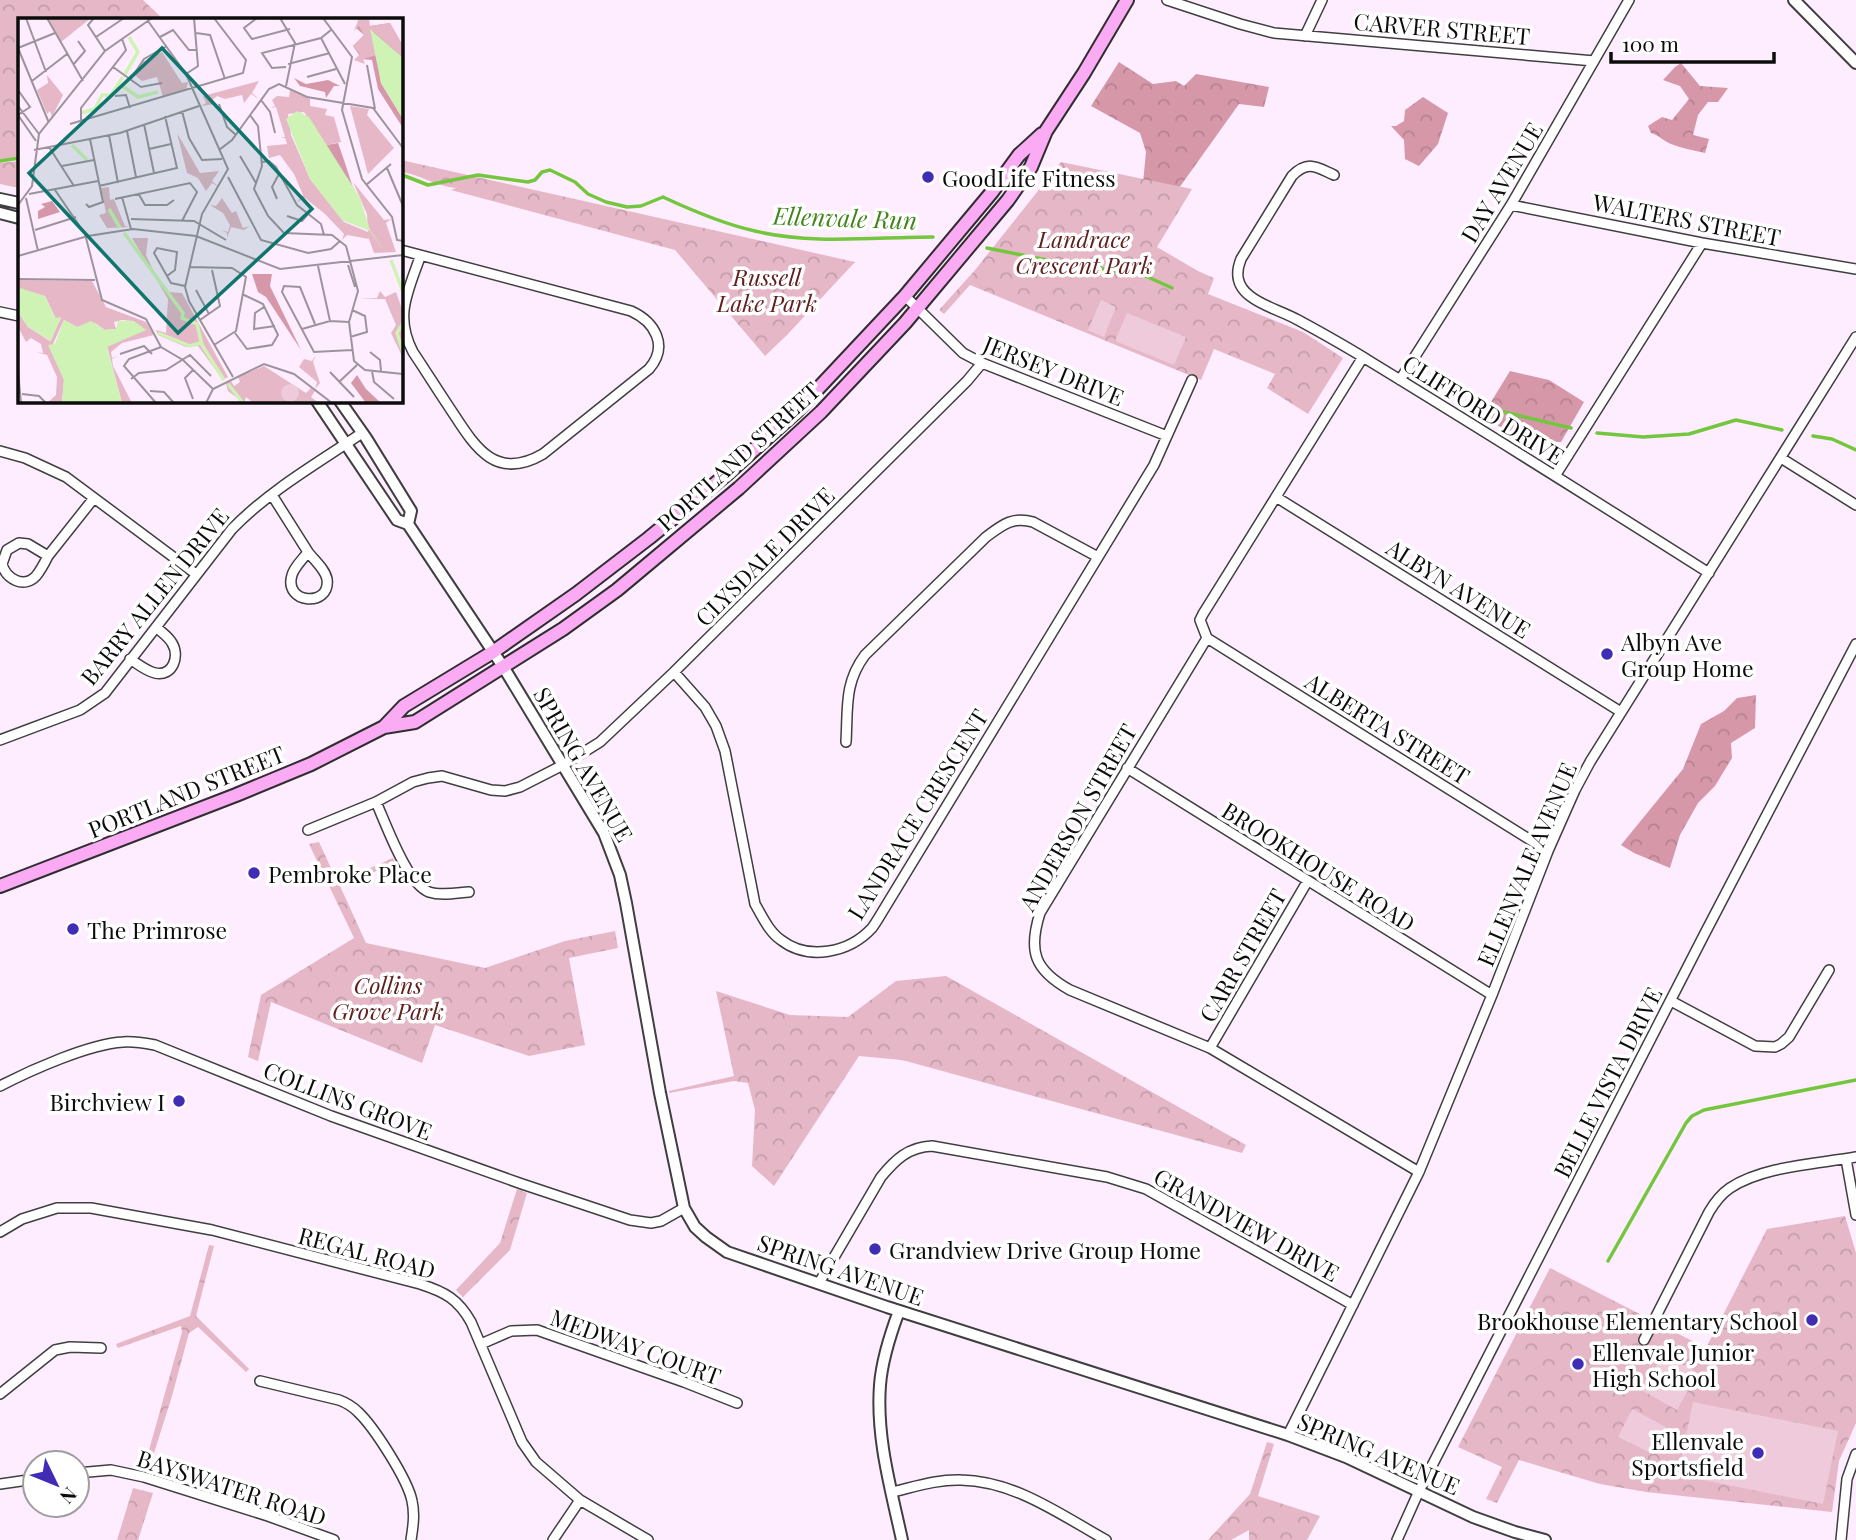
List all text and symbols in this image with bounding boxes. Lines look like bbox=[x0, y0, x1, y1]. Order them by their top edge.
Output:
street label: CARVER STREET bbox=[1352, 5, 1532, 51]
inset map bbox=[18, 18, 402, 402]
scale bar bbox=[1611, 21, 1774, 65]
text: 100 m bbox=[1622, 29, 1679, 57]
street label: DAY AVENUE bbox=[1453, 116, 1549, 248]
place label: GoodLife Fitness bbox=[942, 162, 1116, 193]
marker: GoodLife Fitness bbox=[920, 169, 936, 185]
street label: WALTERS STREET bbox=[1589, 185, 1784, 252]
water label: Ellenvale Run bbox=[771, 198, 918, 236]
park label: Landrace Crescent Park bbox=[1015, 223, 1153, 280]
park label: Russell Lake Park bbox=[716, 261, 817, 318]
street label: JERSEY DRIVE bbox=[978, 327, 1129, 412]
street label: CLIFFORD DRIVE bbox=[1397, 347, 1571, 471]
street label: PORTLAND STREET bbox=[650, 374, 826, 538]
street label: CLYSDALE DRIVE bbox=[688, 480, 840, 632]
street label: BARRY ALLEN DRIVE bbox=[73, 501, 235, 691]
street label: ALBYN AVENUE bbox=[1380, 531, 1537, 645]
place label: Albyn Ave Group Home bbox=[1620, 626, 1754, 683]
marker: Albyn Ave Group Home bbox=[1599, 646, 1615, 662]
street label: ALBERTA STREET bbox=[1299, 665, 1476, 791]
street label: SPRING AVENUE bbox=[527, 681, 641, 847]
street label: LANDRACE CRESCENT bbox=[840, 703, 994, 925]
street label: ANDERSON STREET bbox=[1010, 718, 1143, 917]
street label: PORTLAND STREET bbox=[83, 737, 289, 845]
street label: ELLENVALE AVENUE bbox=[1469, 757, 1583, 971]
street label: BROOKHOUSE ROAD bbox=[1217, 794, 1421, 938]
place label: Pembroke Place bbox=[268, 858, 432, 889]
marker: Pembroke Place bbox=[246, 865, 262, 881]
street label: CARR STREET bbox=[1191, 883, 1293, 1027]
place label: The Primrose bbox=[87, 914, 227, 945]
marker: The Primrose bbox=[65, 921, 81, 937]
park label: Collins Grove Park bbox=[332, 969, 444, 1026]
street label: BELLE VISTA DRIVE bbox=[1546, 981, 1668, 1183]
street label: COLLINS GROVE bbox=[259, 1054, 437, 1146]
place label: Birchview I bbox=[50, 1086, 165, 1117]
marker: Birchview I bbox=[171, 1093, 187, 1109]
street label: GRANDVIEW DRIVE bbox=[1149, 1160, 1345, 1288]
street label: REGAL ROAD bbox=[295, 1219, 439, 1285]
street label: SPRING AVENUE bbox=[754, 1226, 928, 1312]
place label: Grandview Drive Group Home bbox=[889, 1234, 1201, 1265]
marker: Grandview Drive Group Home bbox=[867, 1241, 883, 1257]
street label: MEDWAY COURT bbox=[546, 1301, 726, 1391]
place label: Brookhouse Elementary School bbox=[1477, 1305, 1798, 1336]
marker: Brookhouse Elementary School bbox=[1804, 1312, 1820, 1328]
place label: Ellenvale Junior High School bbox=[1592, 1336, 1754, 1393]
marker: Ellenvale Junior High School bbox=[1570, 1356, 1586, 1372]
street label: SPRING AVENUE bbox=[1293, 1405, 1465, 1501]
place label: Ellenvale Sportsfield bbox=[1631, 1425, 1744, 1482]
street label: BAYSWATER ROAD bbox=[133, 1442, 331, 1532]
marker: Ellenvale Sportsfield bbox=[1750, 1445, 1766, 1461]
north arrow bbox=[21, 1449, 91, 1519]
text: N bbox=[55, 1482, 83, 1510]

